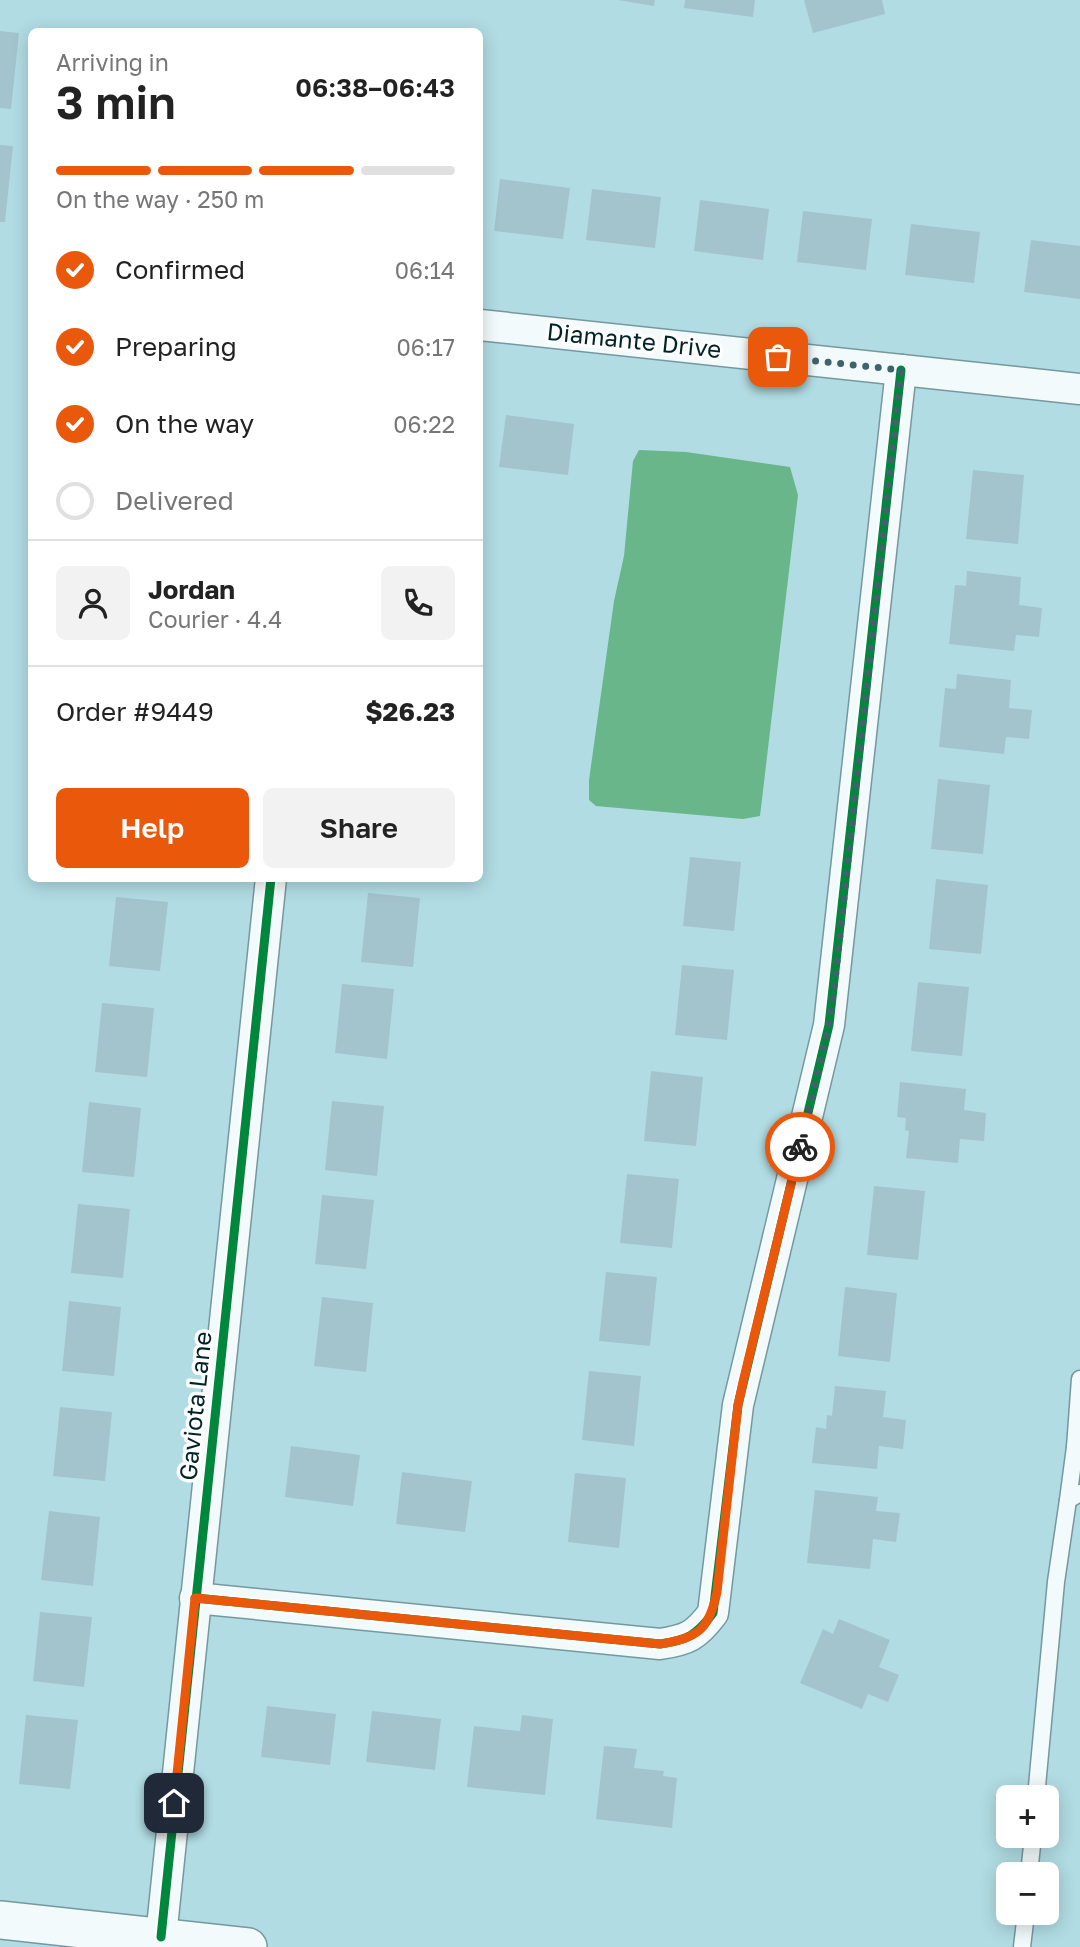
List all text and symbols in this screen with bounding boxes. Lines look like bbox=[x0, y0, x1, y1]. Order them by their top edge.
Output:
text: Arriving in bbox=[56, 48, 169, 76]
text: 06:38–06:43 bbox=[295, 72, 455, 103]
text: 3 min bbox=[56, 74, 176, 129]
text: On the way · 250 m bbox=[56, 185, 264, 213]
icon: check bbox=[56, 251, 94, 289]
text: Confirmed bbox=[115, 254, 245, 285]
text: 06:14 bbox=[395, 256, 455, 284]
street label: Diamante Drive bbox=[546, 316, 723, 363]
pin bbox=[748, 327, 808, 387]
icon: check bbox=[56, 328, 94, 366]
text: Preparing bbox=[115, 331, 237, 362]
text: 06:17 bbox=[397, 333, 455, 361]
icon: bag bbox=[759, 338, 797, 376]
icon: check bbox=[56, 405, 94, 443]
text: On the way bbox=[115, 408, 254, 439]
text: 06:22 bbox=[393, 410, 455, 438]
text: Delivered bbox=[115, 485, 234, 516]
button: person bbox=[56, 566, 130, 640]
button: phone bbox=[381, 566, 455, 640]
text: Jordan bbox=[148, 574, 235, 605]
text: Courier · 4.4 bbox=[148, 605, 282, 633]
text: Order #9449 bbox=[56, 696, 214, 727]
text: $26.23 bbox=[365, 696, 455, 727]
button: Help bbox=[56, 788, 249, 868]
button: Share bbox=[263, 788, 455, 868]
courier bbox=[765, 1112, 835, 1182]
icon: bike bbox=[781, 1128, 819, 1166]
street label: Gaviota Lane bbox=[172, 1330, 217, 1482]
pin bbox=[144, 1773, 204, 1833]
icon: home bbox=[155, 1784, 193, 1822]
map controls bbox=[996, 1785, 1059, 1925]
button: + bbox=[996, 1785, 1059, 1848]
button: − bbox=[996, 1862, 1059, 1925]

